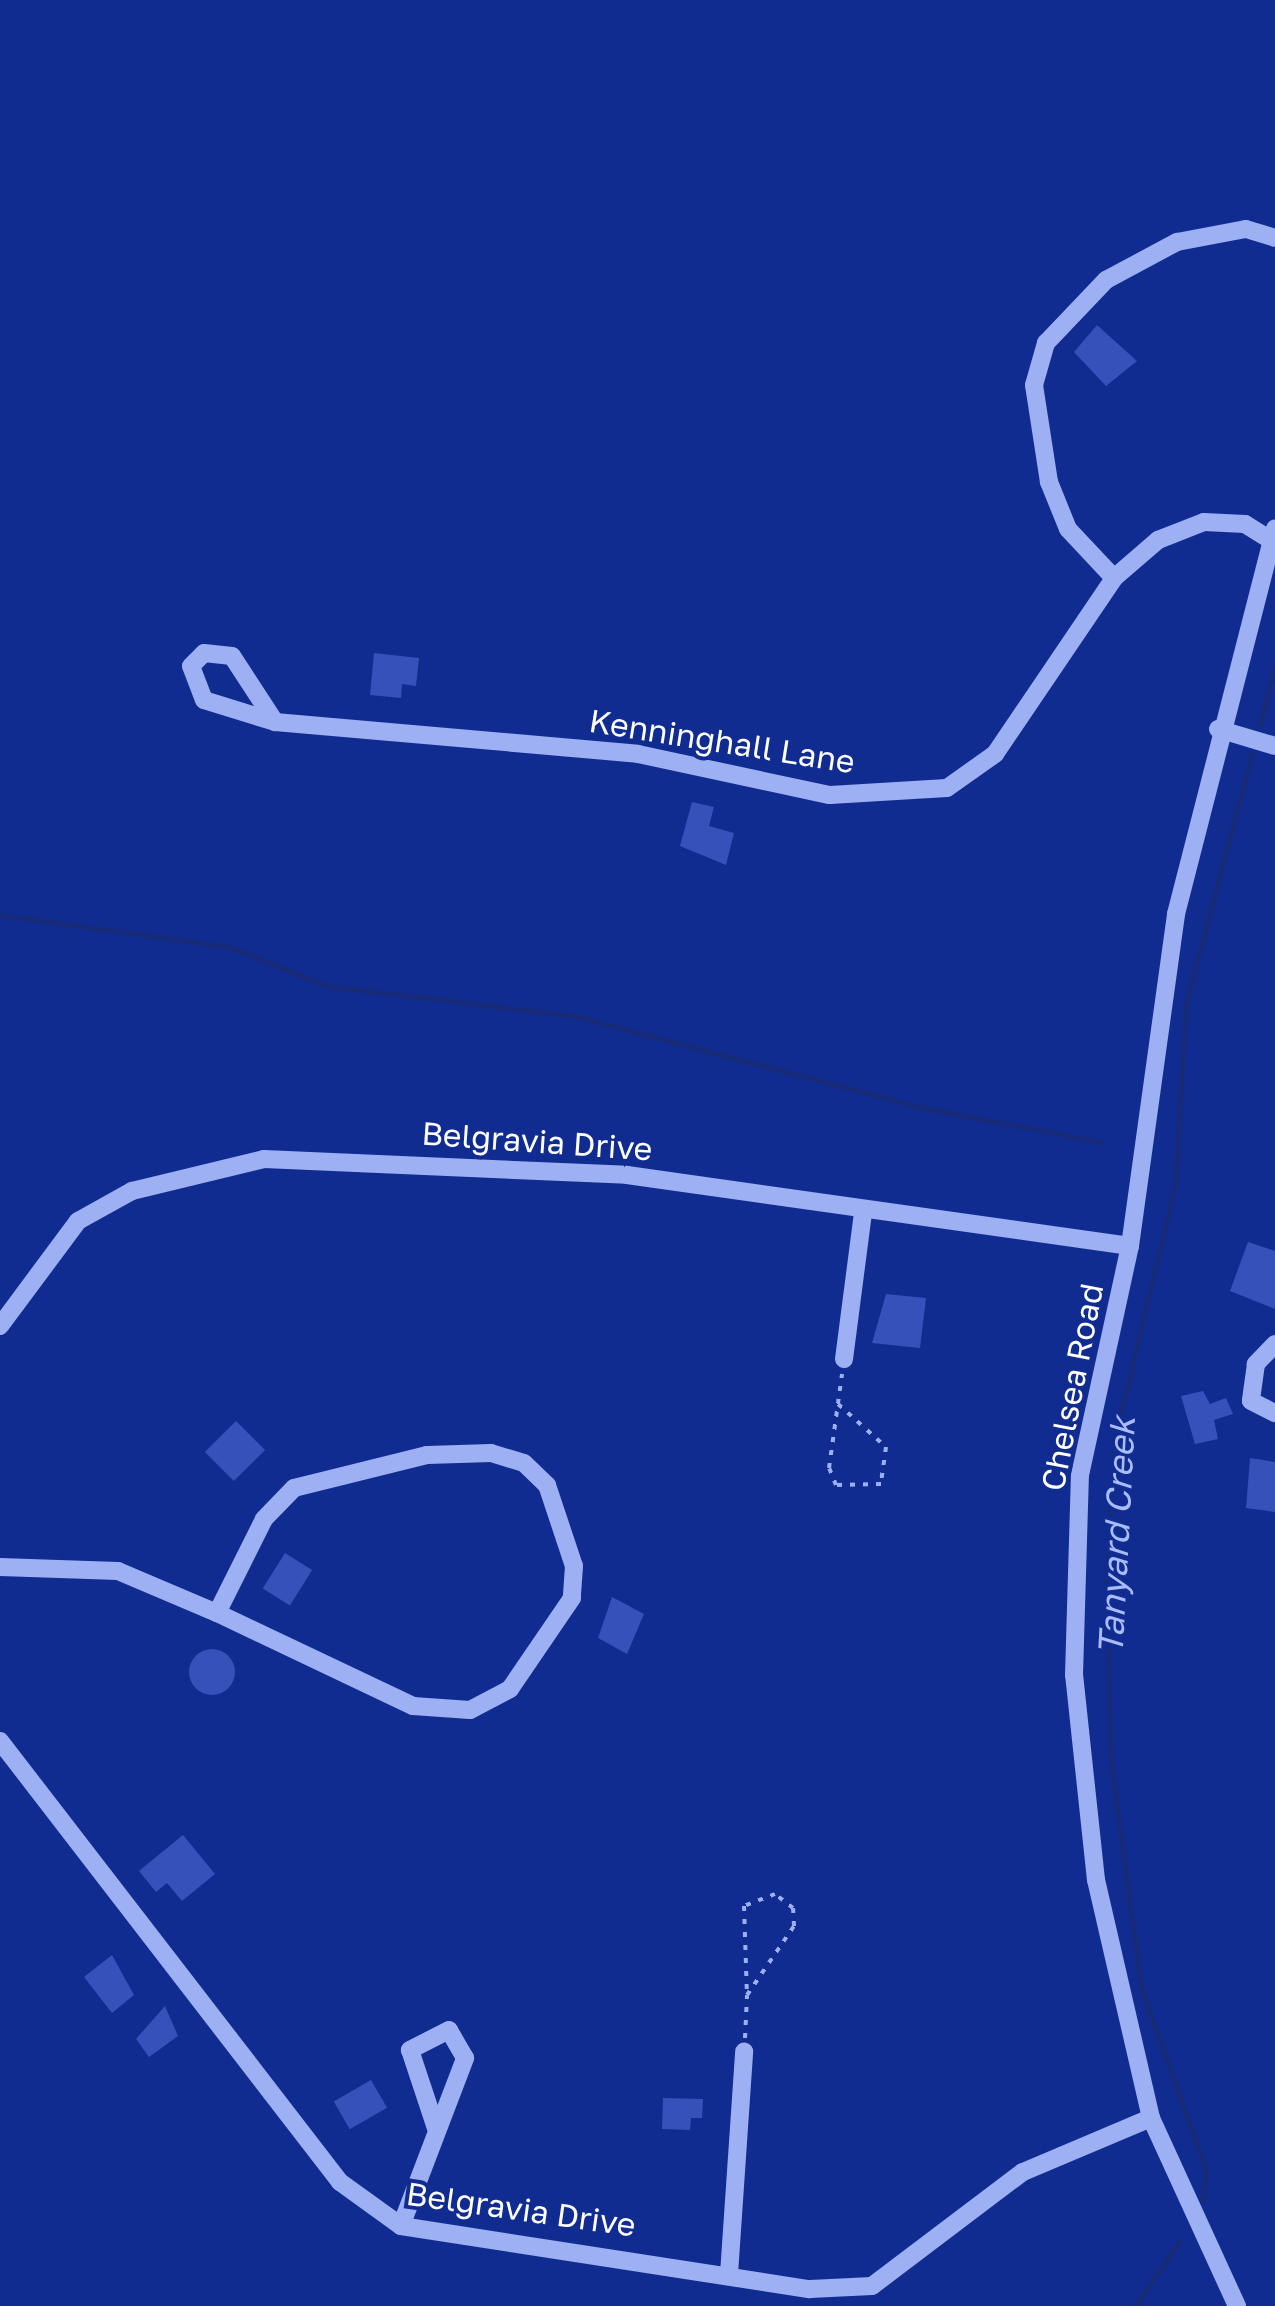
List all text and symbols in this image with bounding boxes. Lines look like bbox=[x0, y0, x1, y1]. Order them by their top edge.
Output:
street label: Kenninghall Lane bbox=[586, 701, 858, 781]
street label: Belgravia Drive bbox=[420, 1114, 654, 1168]
street label: Chelsea Road bbox=[1033, 1280, 1111, 1494]
water label: Tanyard Creek bbox=[1089, 1416, 1143, 1656]
street label: Belgravia Drive bbox=[404, 2174, 638, 2244]

